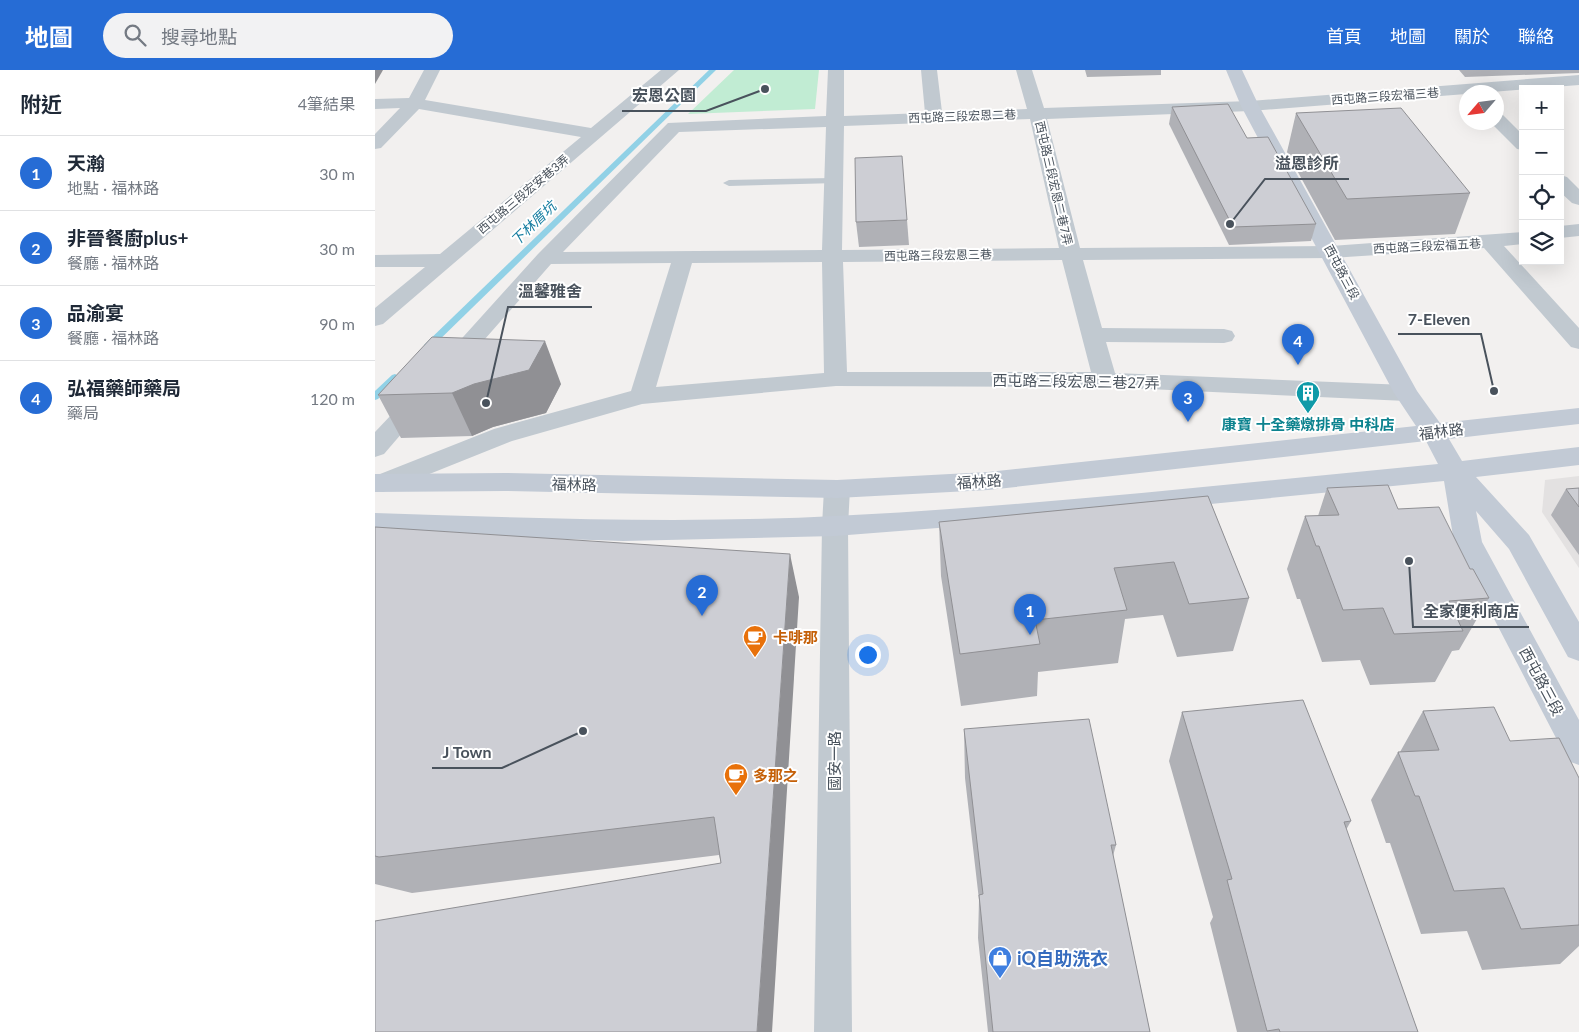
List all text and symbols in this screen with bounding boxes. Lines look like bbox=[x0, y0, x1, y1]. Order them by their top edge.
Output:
search box bbox=[103, 13, 453, 58]
icon: search bbox=[121, 21, 149, 49]
text: 地圖 bbox=[25, 22, 73, 51]
text: 搜尋地點 bbox=[161, 25, 237, 48]
text: 首頁 bbox=[1326, 25, 1362, 47]
text: 地圖 bbox=[1390, 25, 1426, 47]
text: 關於 bbox=[1454, 25, 1490, 47]
text: 聯絡 bbox=[1518, 25, 1554, 47]
callout: 宏恩公園 bbox=[622, 80, 706, 111]
text: 宏恩公園 bbox=[632, 85, 696, 104]
street label: 西屯路三段宏福三巷 bbox=[1331, 85, 1439, 107]
north arrow bbox=[1459, 85, 1504, 130]
map controls bbox=[1519, 85, 1564, 265]
button: + bbox=[1519, 85, 1564, 130]
text: 附近 bbox=[20, 91, 62, 116]
text: 4筆結果 bbox=[298, 94, 355, 113]
street label: 西屯路三段宏恩二巷 bbox=[908, 107, 1016, 125]
street label: 西屯路三段宏恩二巷7弄 bbox=[1032, 119, 1076, 247]
button: − bbox=[1519, 130, 1564, 175]
callout: 溢恩診所 bbox=[1265, 148, 1349, 179]
text: 天瀚 bbox=[67, 151, 105, 174]
street label: 西屯路三段宏安巷3弄 bbox=[474, 151, 572, 237]
text: 溢恩診所 bbox=[1275, 153, 1339, 172]
text: 1 bbox=[31, 164, 41, 183]
text: 30 m bbox=[319, 164, 355, 183]
button: locate bbox=[1519, 175, 1564, 220]
text: 地點 · 福林路 bbox=[67, 178, 159, 197]
water label: 下林厝坑 bbox=[507, 196, 560, 249]
button: layers bbox=[1519, 220, 1564, 265]
text: 非晉餐廚plus+ bbox=[67, 226, 189, 249]
street label: 西屯路三段宏福五巷 bbox=[1373, 236, 1481, 256]
text: 2 bbox=[31, 239, 41, 258]
text: 30 m bbox=[319, 239, 355, 258]
street label: 西屯路三段 bbox=[1321, 242, 1363, 302]
street label: 西屯路三段宏恩三巷 bbox=[884, 247, 992, 263]
text: 餐廳 · 福林路 bbox=[67, 253, 159, 272]
callout: 溫馨雅舍 bbox=[508, 276, 592, 307]
text: 溫馨雅舍 bbox=[518, 281, 582, 300]
text: 品渝宴 bbox=[67, 301, 124, 324]
callout: 7-Eleven bbox=[1398, 303, 1481, 334]
text: 7-Eleven bbox=[1408, 309, 1470, 328]
text: 3 bbox=[31, 314, 41, 333]
text: 90 m bbox=[319, 314, 355, 333]
pin: 4 bbox=[1282, 324, 1314, 365]
text: 餐廳 · 福林路 bbox=[67, 328, 159, 347]
street label: 西屯路三段宏恩三巷27弄 bbox=[992, 371, 1160, 391]
text: 弘福藥師藥局 bbox=[67, 376, 181, 399]
building icon: 康寶 十全藥燉排骨 中科店 bbox=[1295, 380, 1321, 414]
pin: 3 bbox=[1172, 381, 1204, 422]
text: 4 bbox=[31, 389, 41, 408]
text: 120 m bbox=[310, 389, 355, 408]
text: 藥局 bbox=[67, 403, 99, 422]
place label: 康寶 十全藥燉排骨 中科店 bbox=[1222, 415, 1394, 433]
street label: 福林路 bbox=[1418, 419, 1464, 443]
street label: 福林路 bbox=[956, 470, 1002, 492]
street label: 福林路 bbox=[551, 475, 597, 493]
pin: 2 bbox=[686, 575, 718, 616]
pin: 1 bbox=[1014, 594, 1046, 635]
callout: 全家便利商店 bbox=[1413, 596, 1529, 627]
text: 全家便利商店 bbox=[1423, 601, 1519, 620]
cafe icon: 卡啡那 bbox=[742, 624, 768, 658]
place label: 卡啡那 bbox=[773, 628, 818, 646]
your location bbox=[855, 642, 881, 668]
street label: 西屯路三段 bbox=[1516, 644, 1568, 718]
street label: 國安一路 bbox=[825, 731, 843, 791]
callout: J Town bbox=[432, 737, 502, 768]
text: J Town bbox=[443, 742, 491, 761]
cafe icon: 多那之 bbox=[723, 762, 749, 796]
place label: 多那之 bbox=[753, 766, 798, 784]
shop icon: iQ自助洗衣 bbox=[987, 945, 1013, 979]
place label: iQ自助洗衣 bbox=[1017, 947, 1108, 969]

